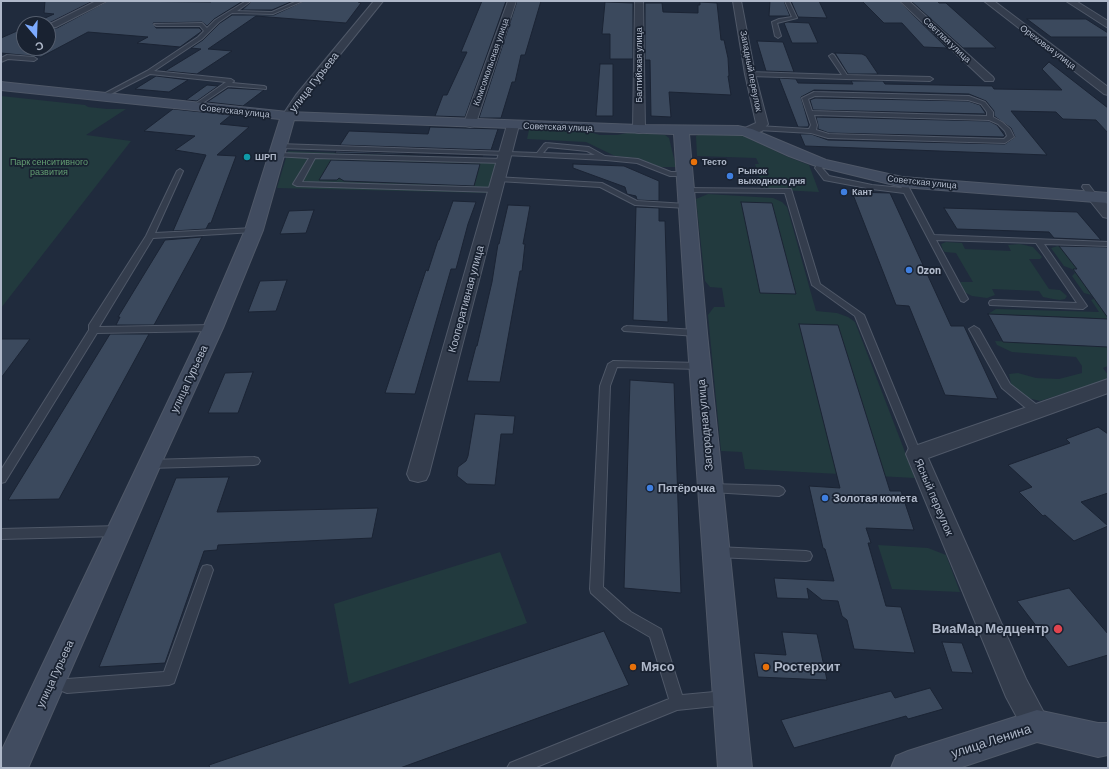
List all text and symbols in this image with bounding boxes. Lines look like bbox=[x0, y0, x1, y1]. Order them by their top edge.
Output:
street label: Светлая улица bbox=[921, 15, 973, 65]
north arrow bbox=[16, 16, 56, 56]
street label: Комсомольская улица bbox=[471, 17, 511, 107]
street label: Ореховая улица bbox=[1018, 22, 1078, 72]
street label: Балтийская улица bbox=[634, 27, 644, 103]
street label: Западный переулок bbox=[738, 30, 764, 112]
text: С bbox=[34, 39, 46, 54]
street label: улица Гурьева bbox=[286, 49, 342, 115]
street label: Советская улица bbox=[200, 102, 270, 120]
street label: Советская улица bbox=[523, 120, 593, 134]
marker: ШРП bbox=[242, 152, 252, 162]
place label: ШРП bbox=[255, 152, 277, 162]
park label: Парк сенситивного развития bbox=[10, 157, 88, 178]
marker: Тесто bbox=[689, 157, 699, 167]
place label: Тесто bbox=[702, 157, 727, 167]
place label: Рынок выходного дня bbox=[738, 166, 805, 187]
marker: Рынок выходного дня bbox=[725, 171, 735, 181]
street label: Советская улица bbox=[887, 173, 957, 191]
marker: Кант bbox=[839, 187, 849, 197]
place label: Кант bbox=[852, 187, 872, 197]
street label: Кооперативная улица bbox=[445, 244, 487, 354]
place label: Ozon bbox=[917, 263, 941, 277]
marker: Ozon bbox=[904, 265, 914, 275]
street label: улица Гурьева bbox=[168, 343, 210, 415]
street label: Загородная улица bbox=[694, 379, 716, 471]
street label: Ясный переулок bbox=[912, 456, 956, 538]
place label: Пятёрочка bbox=[658, 481, 715, 495]
marker: Пятёрочка bbox=[645, 483, 655, 493]
place label: Золотая комета bbox=[833, 491, 917, 505]
marker: Золотая комета bbox=[820, 493, 830, 503]
place label: ВиаМар Медцентр bbox=[932, 621, 1049, 637]
marker: ВиаМар Медцентр bbox=[1052, 623, 1064, 635]
street label: улица Гурьева bbox=[34, 638, 76, 710]
place label: Мясо bbox=[641, 659, 675, 675]
place label: Ростерхит bbox=[774, 659, 840, 675]
marker: Мясо bbox=[628, 662, 638, 672]
marker: Ростерхит bbox=[761, 662, 771, 672]
street label: улица Ленина bbox=[949, 721, 1033, 761]

